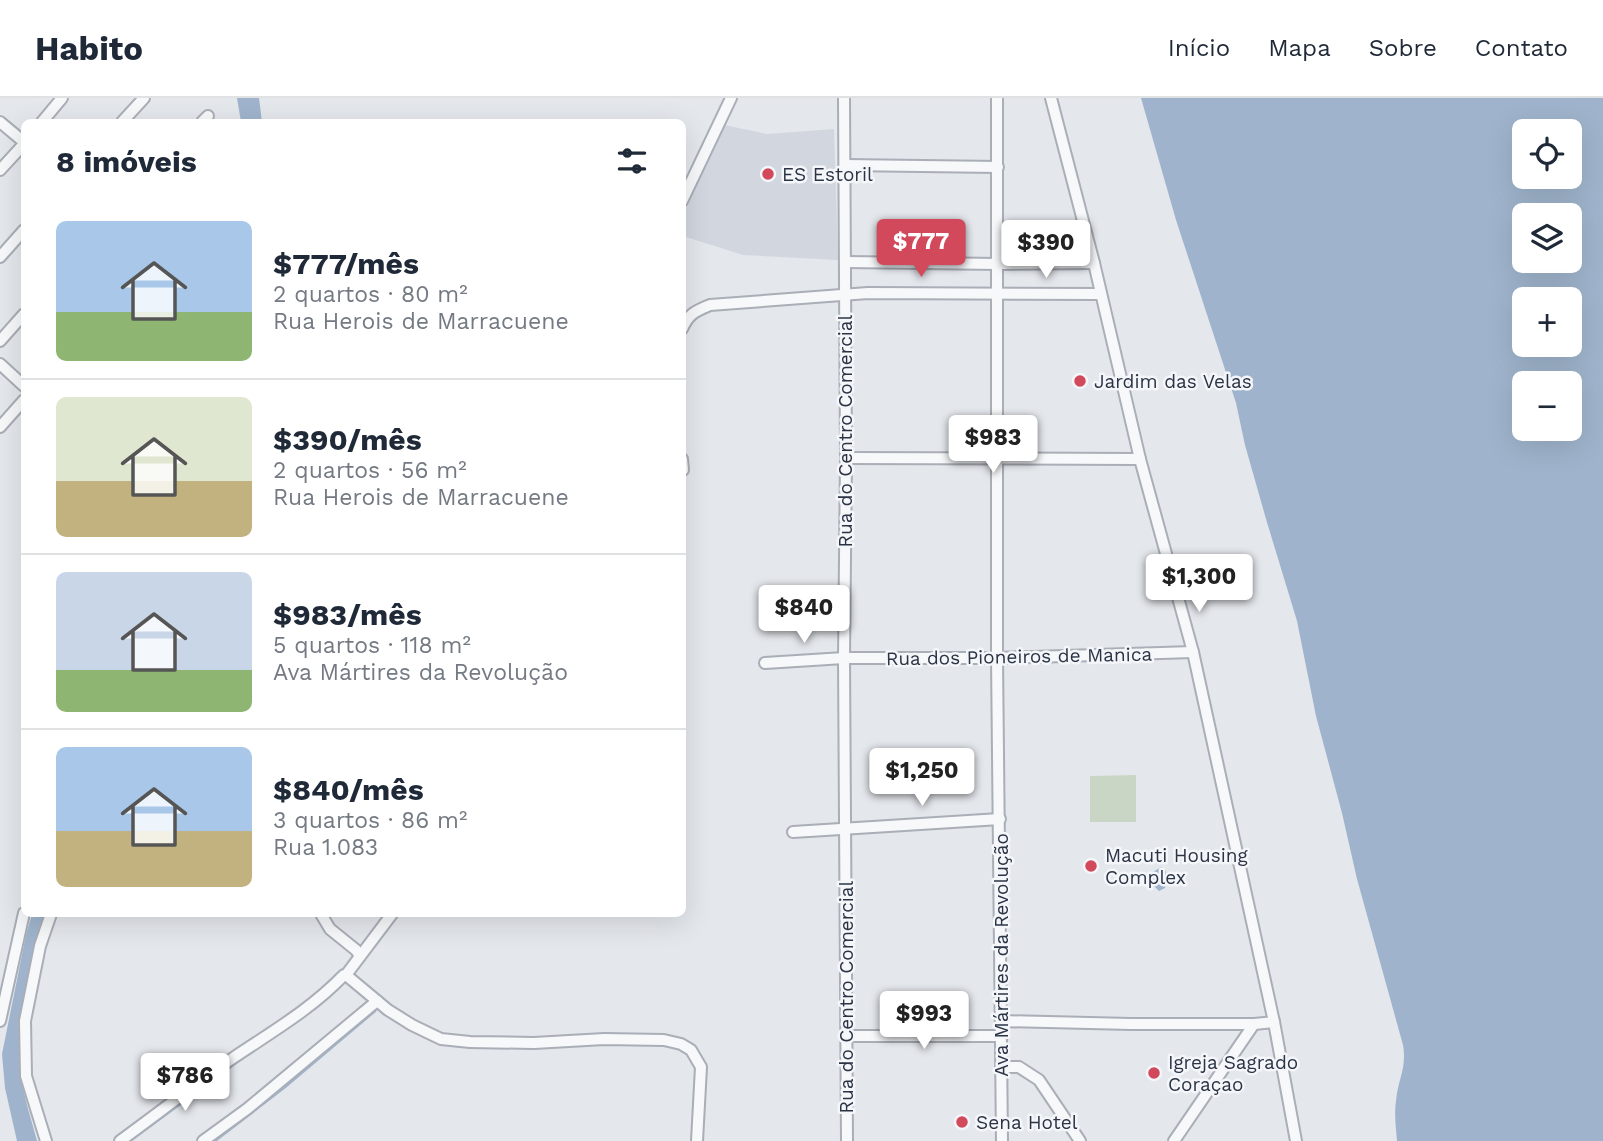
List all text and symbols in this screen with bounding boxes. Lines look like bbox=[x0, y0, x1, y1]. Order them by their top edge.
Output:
text: Habito bbox=[35, 29, 143, 68]
text: Início bbox=[1168, 34, 1230, 62]
text: Mapa bbox=[1268, 34, 1331, 62]
text: Sobre bbox=[1369, 34, 1437, 62]
text: Contato bbox=[1475, 34, 1568, 62]
map controls bbox=[1512, 119, 1582, 441]
button: locate bbox=[1512, 119, 1582, 189]
icon: filters bbox=[613, 142, 651, 180]
text: 8 imóveis bbox=[56, 144, 197, 179]
place label: ES Estoril bbox=[782, 163, 873, 186]
marker: ES Estoril bbox=[760, 166, 776, 182]
button: layers bbox=[1512, 203, 1582, 273]
pin: $777 bbox=[880, 220, 962, 279]
pin: $390 bbox=[1005, 220, 1087, 280]
text: $777 bbox=[893, 228, 949, 255]
text: $390 bbox=[1017, 229, 1075, 256]
text: $777/mês bbox=[273, 246, 419, 281]
icon: home bbox=[112, 249, 196, 333]
text: 2 quartos · 80 m² bbox=[273, 281, 468, 308]
button: + bbox=[1512, 287, 1582, 357]
text: Rua Herois de Marracuene bbox=[273, 308, 569, 335]
street label: Rua do Centro Comercial bbox=[834, 314, 857, 547]
place label: Jardim das Velas bbox=[1094, 370, 1252, 393]
button: − bbox=[1512, 371, 1582, 441]
marker: Jardim das Velas bbox=[1072, 373, 1088, 389]
pin: $983 bbox=[952, 416, 1034, 475]
text: $390/mês bbox=[273, 422, 422, 457]
text: $983 bbox=[965, 424, 1021, 451]
icon: home bbox=[112, 425, 196, 509]
text: 2 quartos · 56 m² bbox=[273, 457, 467, 484]
text: Rua Herois de Marracuene bbox=[273, 484, 569, 511]
pin: $1,300 bbox=[1142, 554, 1256, 614]
text: $1,300 bbox=[1162, 563, 1236, 590]
pin: $840 bbox=[763, 586, 845, 645]
text: $840 bbox=[775, 594, 833, 621]
text: $983/mês bbox=[273, 597, 422, 632]
icon: home bbox=[112, 600, 196, 684]
text: 5 quartos · 118 m² bbox=[273, 632, 471, 659]
street label: Rua dos Pioneiros de Manica bbox=[886, 643, 1153, 670]
text: Ava Mártires da Revolução bbox=[273, 659, 568, 686]
pin: $1,250 bbox=[865, 748, 979, 808]
text: $1,250 bbox=[885, 757, 959, 784]
text: $840/mês bbox=[273, 772, 424, 807]
icon: home bbox=[112, 775, 196, 859]
text: 3 quartos · 86 m² bbox=[273, 807, 467, 834]
street label: Ava Mártires da Revolução bbox=[990, 833, 1013, 1077]
text: Rua 1.083 bbox=[273, 834, 378, 861]
place label: Macuti Housing Complex bbox=[1105, 844, 1248, 889]
marker: Macuti Housing Complex bbox=[1083, 858, 1099, 874]
street label: Rua do Centro Comercial bbox=[835, 880, 858, 1113]
pin: $993 bbox=[883, 992, 965, 1051]
text: $993 bbox=[896, 1000, 952, 1027]
place label: Igreja Sagrado Coraçao bbox=[1168, 1051, 1298, 1096]
pin: $786 bbox=[144, 1054, 226, 1113]
text: $786 bbox=[157, 1062, 213, 1089]
marker: Igreja Sagrado Coraçao bbox=[1146, 1065, 1162, 1081]
place label: Sena Hotel bbox=[976, 1111, 1078, 1134]
marker: Sena Hotel bbox=[954, 1114, 970, 1130]

